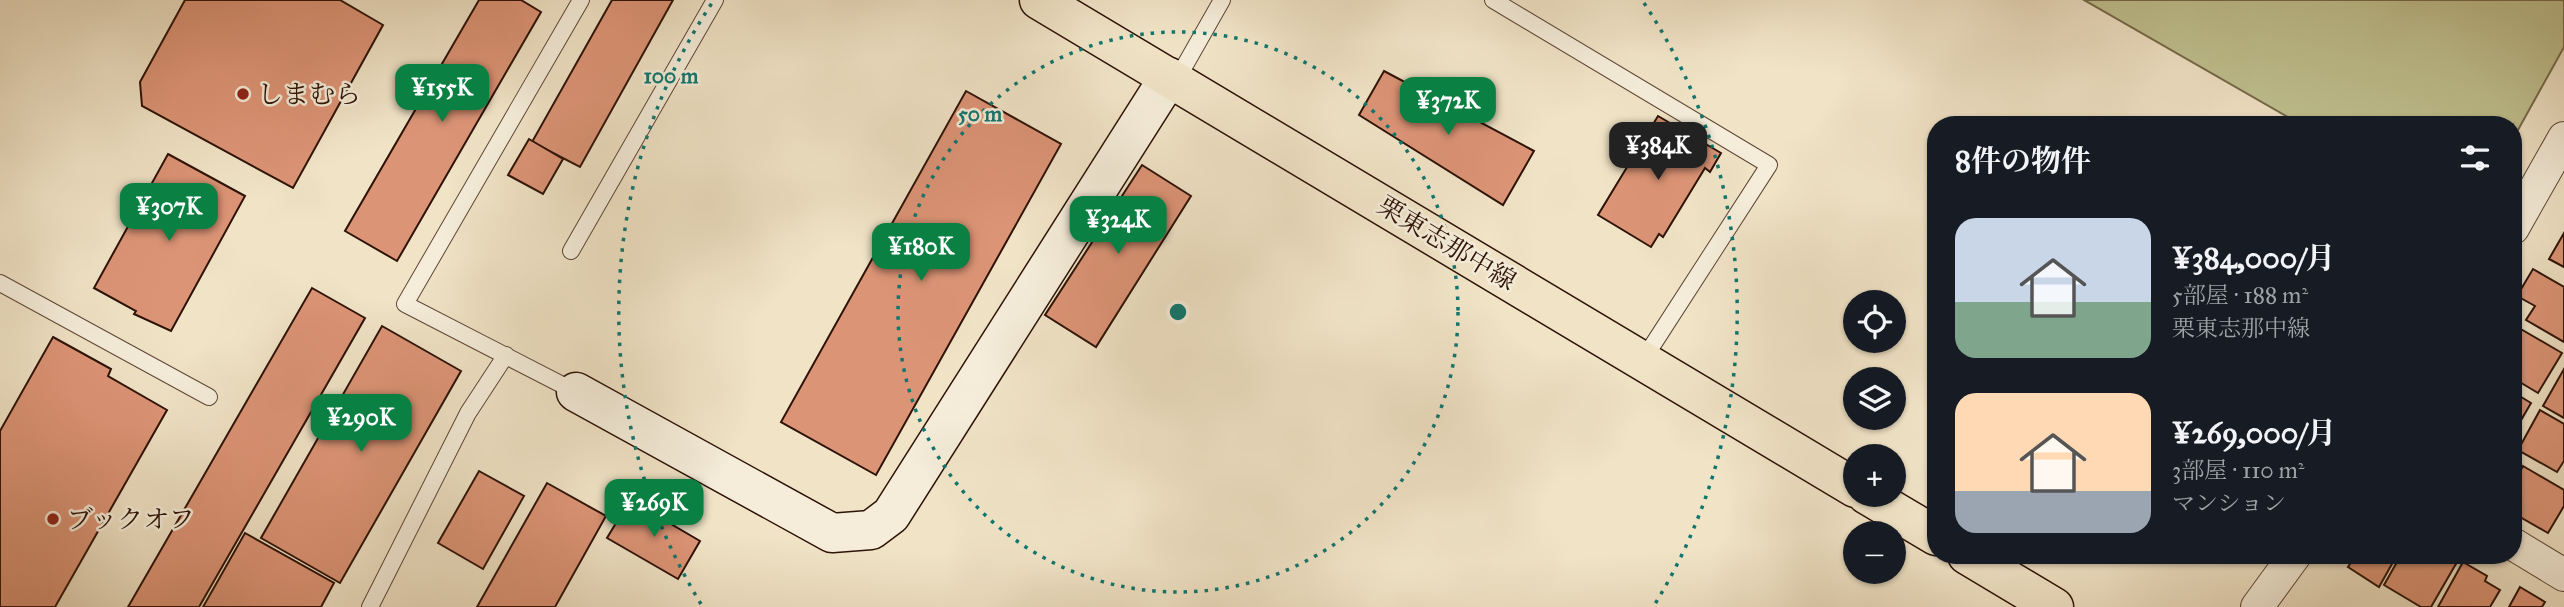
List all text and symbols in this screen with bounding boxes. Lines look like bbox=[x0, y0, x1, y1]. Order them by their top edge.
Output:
text: 100 m bbox=[644, 63, 699, 89]
pin: ¥155K bbox=[393, 64, 491, 124]
text: ¥155K bbox=[411, 73, 473, 101]
place label: しまむら bbox=[257, 78, 361, 110]
pin: ¥372K bbox=[1399, 78, 1497, 137]
marker: しまむら bbox=[235, 86, 251, 102]
text: ¥372K bbox=[1416, 86, 1480, 114]
text: 50 m bbox=[958, 101, 1002, 127]
pin: ¥384K bbox=[1609, 122, 1707, 182]
text: ¥384K bbox=[1625, 131, 1691, 159]
icon: filters bbox=[2456, 139, 2494, 177]
text: 8件の物件 bbox=[1955, 143, 2091, 179]
pin: ¥307K bbox=[120, 184, 218, 243]
street label: 栗東志那中線 bbox=[1372, 189, 1522, 297]
text: ¥307K bbox=[136, 192, 202, 220]
pin: ¥324K bbox=[1069, 196, 1167, 256]
text: ¥324K bbox=[1086, 205, 1150, 233]
pin: ¥180K bbox=[872, 224, 970, 283]
text: ¥180K bbox=[888, 232, 954, 260]
text: ¥384,000/月 bbox=[2172, 240, 2335, 276]
icon: home bbox=[2011, 246, 2095, 330]
text: 5部屋 · 188 m² bbox=[2172, 281, 2308, 309]
map controls bbox=[1843, 290, 1906, 584]
button: locate bbox=[1843, 290, 1906, 353]
centre of rings bbox=[1166, 300, 1190, 324]
text: 栗東志那中線 bbox=[2172, 314, 2310, 342]
button: layers bbox=[1843, 367, 1906, 430]
pin: ¥290K bbox=[312, 394, 410, 454]
text: ¥290K bbox=[327, 403, 395, 431]
text: ¥269,000/月 bbox=[2172, 415, 2336, 451]
icon: home bbox=[2011, 421, 2095, 505]
button: + bbox=[1843, 444, 1906, 507]
text: 3部屋 · 110 m² bbox=[2172, 456, 2305, 484]
pin: ¥269K bbox=[605, 480, 703, 539]
text: ¥269K bbox=[621, 488, 687, 516]
text: マンション bbox=[2172, 489, 2286, 517]
place label: ブックオフ bbox=[67, 503, 194, 535]
marker: ブックオフ bbox=[45, 511, 61, 527]
button: − bbox=[1843, 521, 1906, 584]

